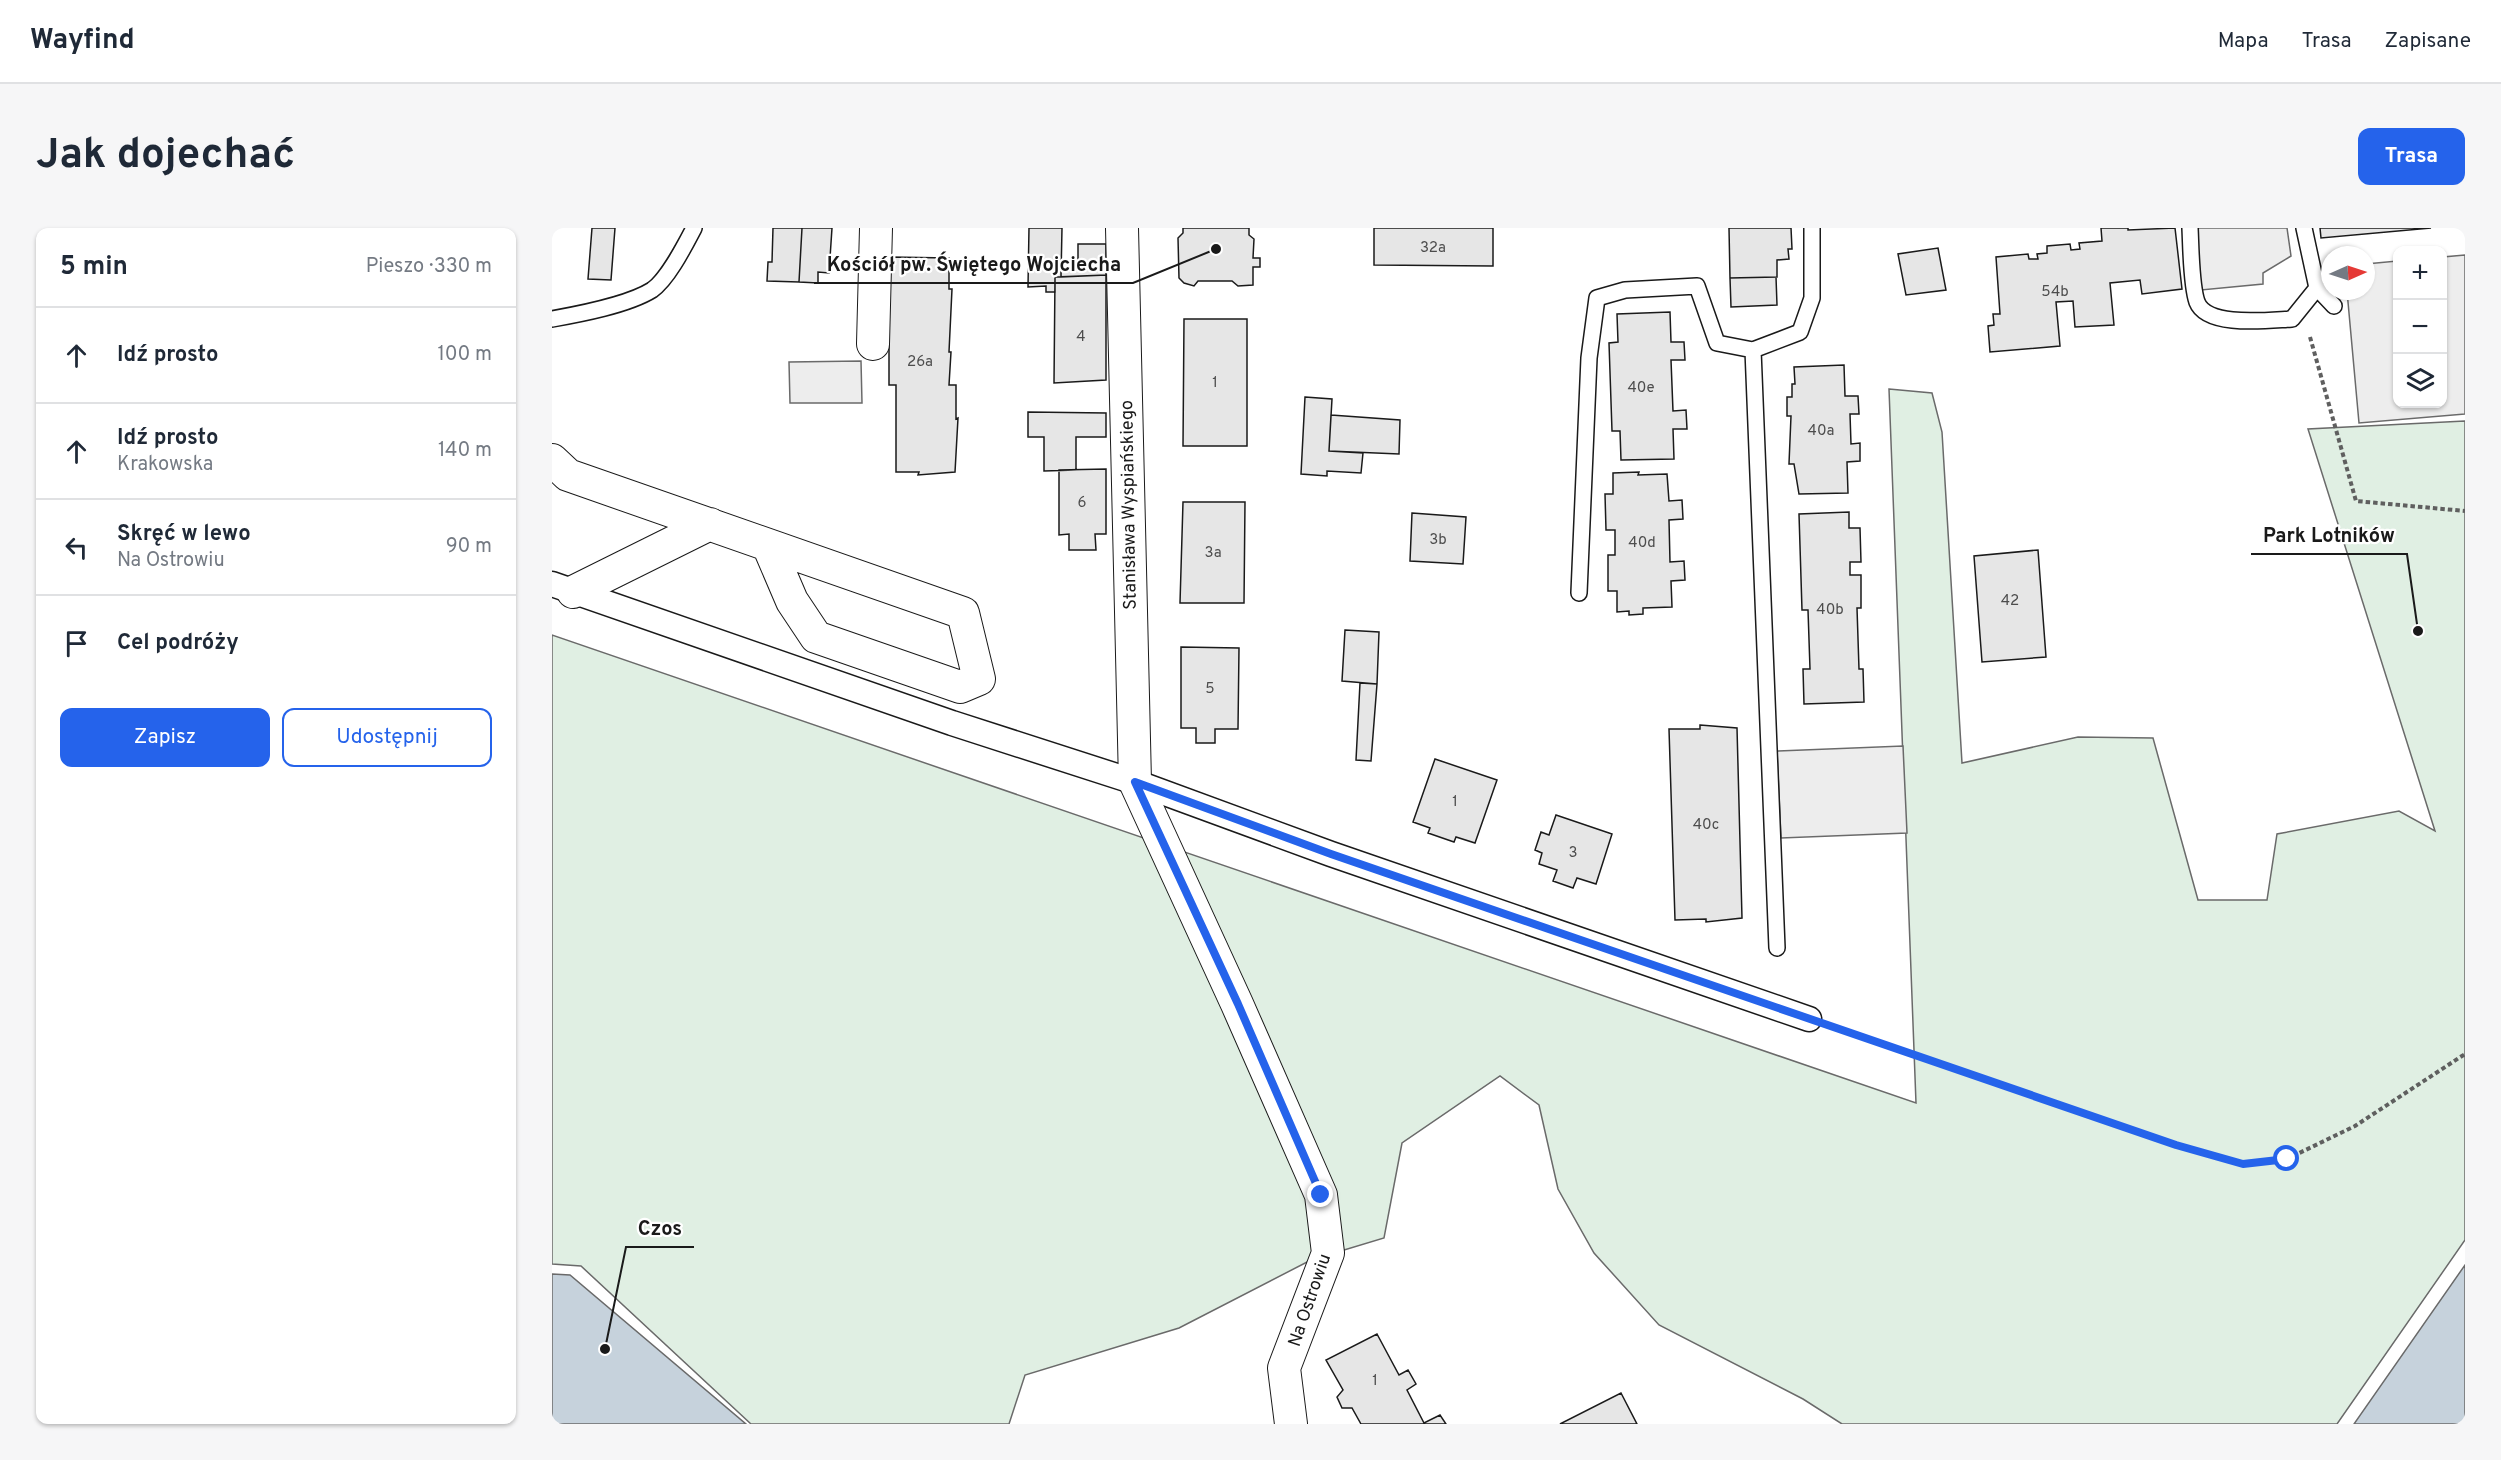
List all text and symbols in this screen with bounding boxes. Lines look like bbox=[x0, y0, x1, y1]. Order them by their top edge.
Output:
text: Wayfind bbox=[30, 23, 135, 59]
text: Mapa bbox=[2218, 28, 2269, 55]
text: Trasa bbox=[2302, 28, 2351, 55]
text: Zapisane bbox=[2384, 28, 2471, 55]
button: Trasa bbox=[2358, 128, 2465, 185]
text: Jak dojechać bbox=[36, 130, 295, 183]
house number: 32a bbox=[1420, 239, 1446, 258]
callout: Kościół pw. Świętego Wojciecha bbox=[814, 245, 1133, 283]
north arrow bbox=[2321, 246, 2375, 300]
map controls bbox=[2393, 246, 2447, 408]
button: + bbox=[2393, 246, 2447, 300]
text: 5 min bbox=[60, 251, 128, 284]
text: Kościół pw. Świętego Wojciecha bbox=[827, 251, 1121, 279]
text: Pieszo · 330 m bbox=[366, 254, 492, 280]
house number: 54b bbox=[2041, 283, 2069, 302]
button: − bbox=[2393, 300, 2447, 354]
house number: 4 bbox=[1076, 328, 1086, 347]
icon: ahead bbox=[60, 339, 93, 372]
text: Idź prosto bbox=[117, 342, 219, 369]
text: 100 m bbox=[437, 342, 492, 368]
house number: 26a bbox=[907, 353, 933, 372]
button: layers bbox=[2393, 354, 2447, 408]
house number: 1 bbox=[1212, 374, 1218, 393]
house number: 40e bbox=[1627, 379, 1655, 398]
street label: Stanisława Wyspiańskiego bbox=[1116, 400, 1143, 610]
house number: 40a bbox=[1808, 422, 1834, 441]
text: Idź prosto bbox=[117, 425, 219, 452]
icon: ahead bbox=[60, 435, 93, 468]
text: 140 m bbox=[438, 438, 492, 464]
text: Krakowska bbox=[117, 452, 213, 478]
house number: 6 bbox=[1078, 494, 1087, 513]
callout: Park Lotników bbox=[2251, 516, 2407, 554]
text: Skręć w lewo bbox=[117, 521, 251, 548]
text: Park Lotników bbox=[2263, 524, 2395, 550]
icon: left bbox=[60, 531, 93, 564]
house number: 3b bbox=[1429, 531, 1447, 550]
text: 90 m bbox=[446, 534, 492, 560]
house number: 40d bbox=[1628, 534, 1656, 553]
house number: 3a bbox=[1204, 544, 1222, 563]
text: Na Ostrowiu bbox=[117, 548, 225, 574]
house number: 42 bbox=[2001, 592, 2019, 611]
house number: 40b bbox=[1816, 601, 1844, 620]
icon: arrive bbox=[60, 627, 93, 660]
text: Cel podróży bbox=[117, 630, 239, 657]
house number: 5 bbox=[1205, 680, 1215, 699]
button: Zapisz bbox=[60, 708, 270, 767]
button: Udostępnij bbox=[282, 708, 492, 767]
house number: 1 bbox=[1452, 793, 1458, 812]
house number: 40c bbox=[1693, 816, 1719, 835]
house number: 3 bbox=[1568, 844, 1578, 863]
route start bbox=[2273, 1145, 2299, 1171]
route end bbox=[1307, 1181, 1333, 1207]
callout: Czos bbox=[626, 1209, 694, 1247]
text: Czos bbox=[638, 1217, 682, 1243]
street label: Na Ostrowiu bbox=[1284, 1251, 1337, 1350]
house number: 1 bbox=[1372, 1372, 1378, 1391]

